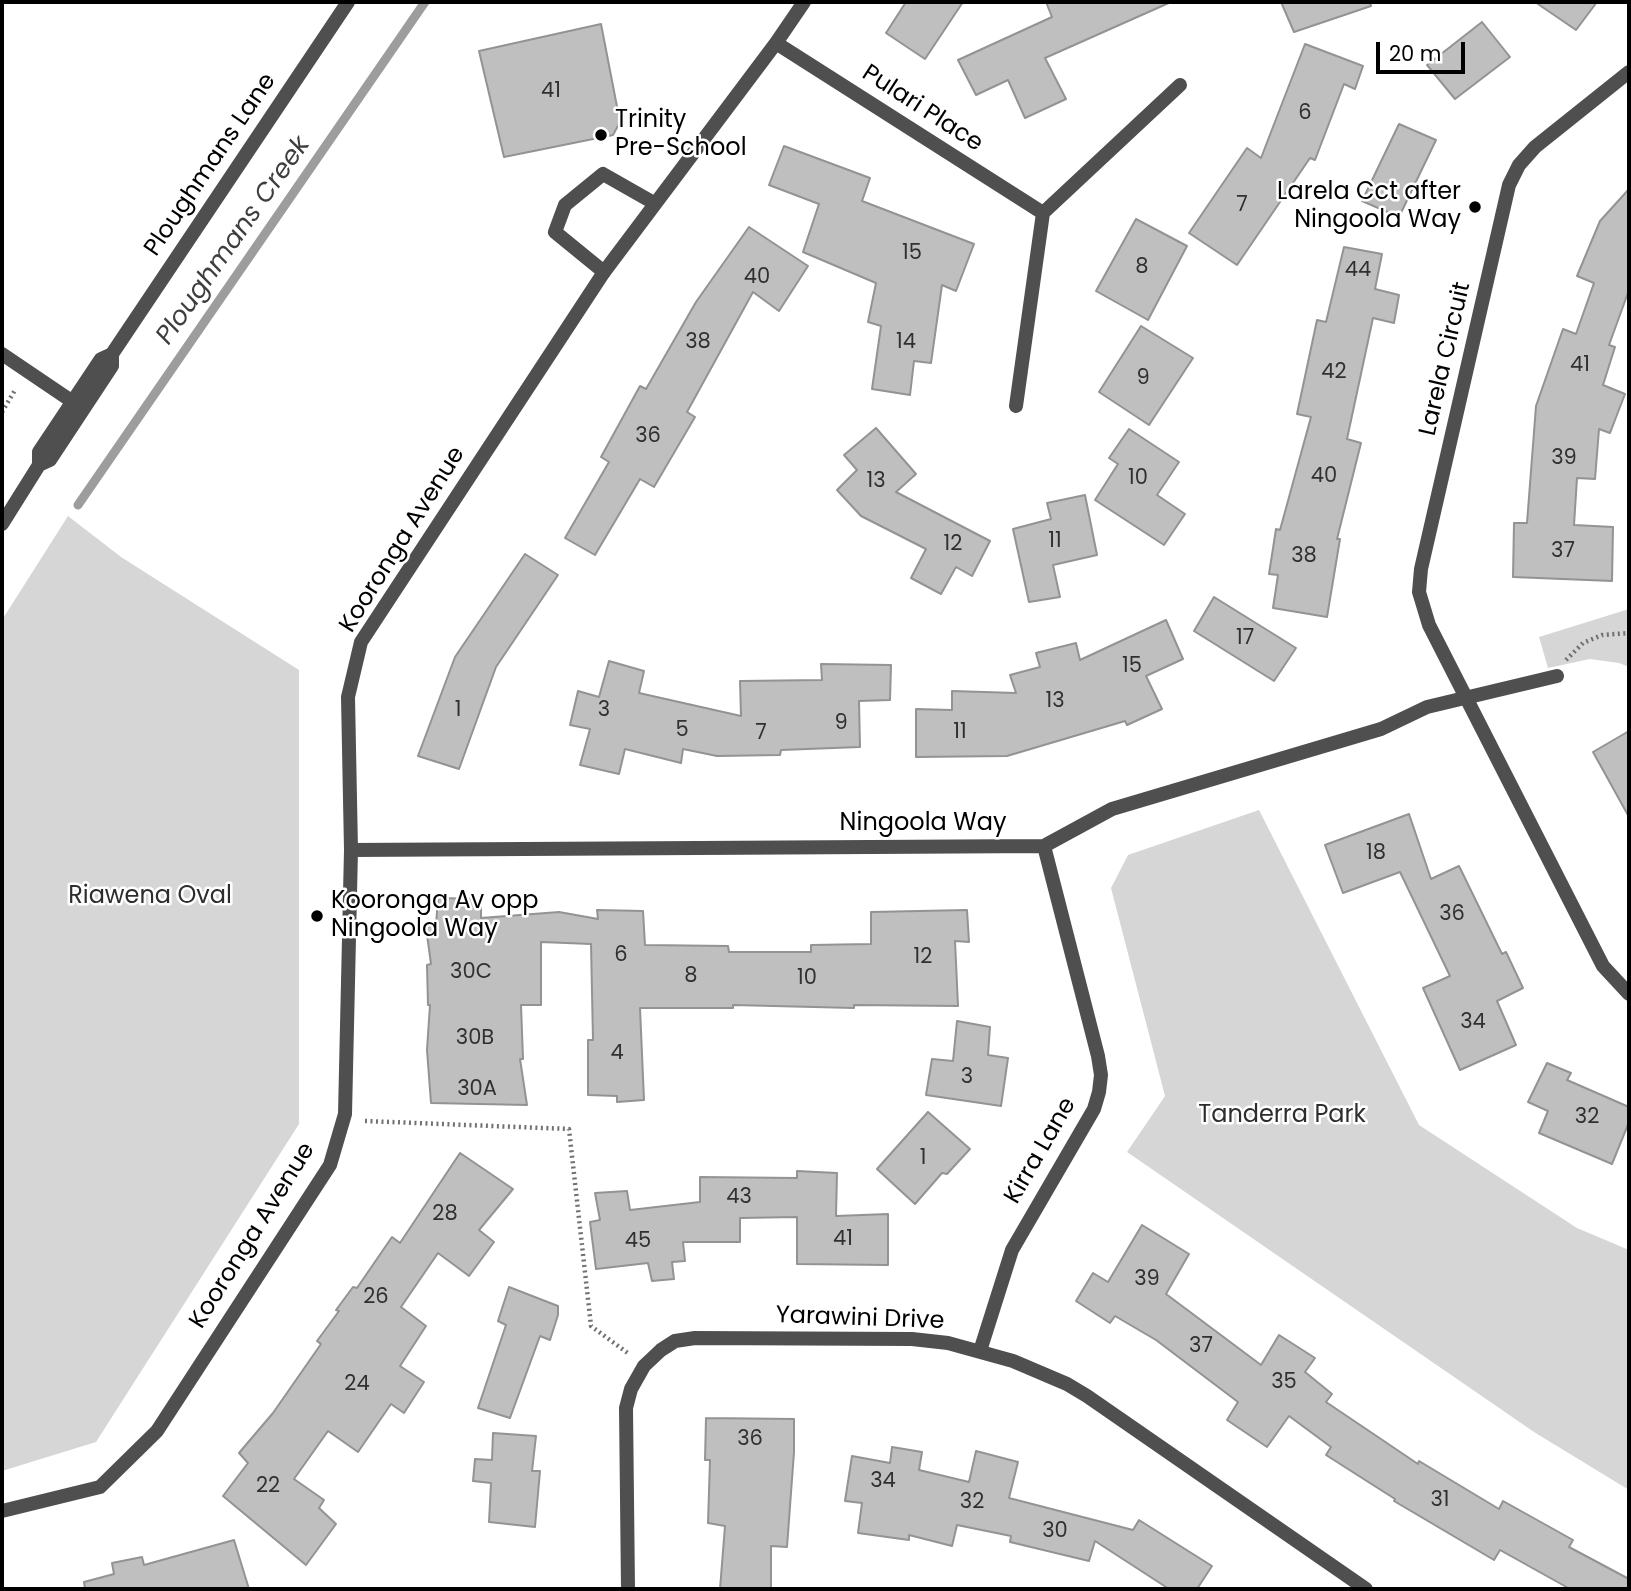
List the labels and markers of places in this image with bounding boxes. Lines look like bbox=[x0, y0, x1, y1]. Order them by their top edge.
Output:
place label: Trinity Pre-School bbox=[615, 107, 747, 163]
marker: Trinity Pre-School bbox=[593, 127, 609, 143]
place label: Larela Cct after Ningoola Way bbox=[1277, 179, 1461, 235]
marker: Larela Cct after Ningoola Way bbox=[1467, 199, 1483, 215]
place label: Kooronga Av opp Ningoola Way bbox=[331, 888, 538, 944]
marker: Kooronga Av opp Ningoola Way bbox=[309, 908, 325, 924]

